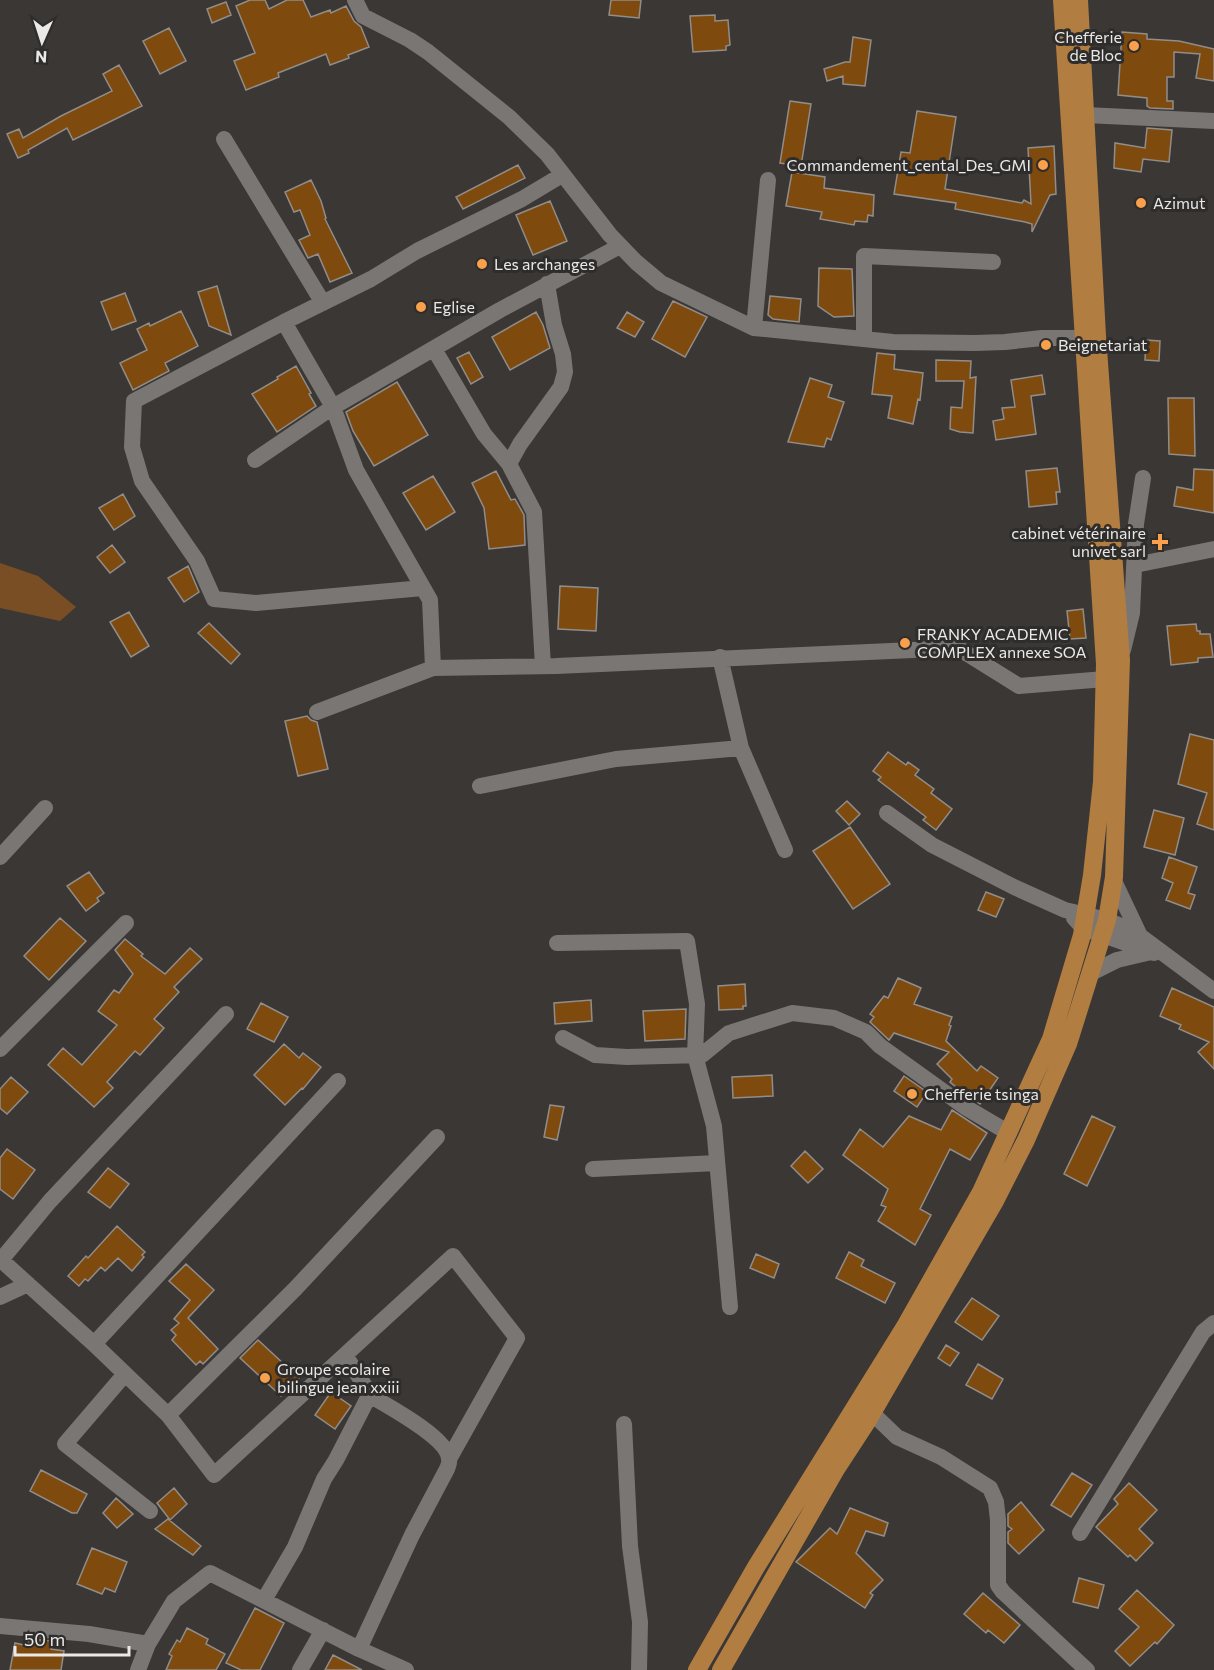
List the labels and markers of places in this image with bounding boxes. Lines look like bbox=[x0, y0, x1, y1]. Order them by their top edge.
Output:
place label: Chefferie de Bloc bbox=[1054, 27, 1122, 64]
marker: Chefferie de Bloc bbox=[1127, 39, 1141, 53]
place label: Commandement_cental_Des_GMI bbox=[786, 155, 1031, 174]
marker: Commandement_cental_Des_GMI bbox=[1036, 158, 1050, 172]
place label: Azimut bbox=[1153, 193, 1206, 212]
marker: Azimut bbox=[1134, 196, 1148, 210]
place label: Les archanges bbox=[494, 254, 595, 273]
marker: Les archanges bbox=[475, 257, 489, 271]
place label: Eglise bbox=[433, 297, 475, 316]
marker: Eglise bbox=[414, 300, 428, 314]
place label: Beignetariat bbox=[1058, 335, 1148, 354]
marker: Beignetariat bbox=[1039, 338, 1053, 352]
place label: cabinet vétérinaire univet sarl bbox=[1011, 523, 1146, 560]
marker: cabinet vétérinaire univet sarl bbox=[1151, 533, 1169, 551]
place label: FRANKY ACADEMIC COMPLEX annexe SOA bbox=[917, 624, 1086, 661]
marker: FRANKY ACADEMIC COMPLEX annexe SOA bbox=[898, 636, 912, 650]
place label: Chefferie tsinga bbox=[924, 1084, 1039, 1103]
marker: Chefferie tsinga bbox=[905, 1087, 919, 1101]
place label: Groupe scolaire bilingue jean xxiii bbox=[277, 1359, 400, 1396]
marker: Groupe scolaire bilingue jean xxiii bbox=[258, 1371, 272, 1385]

